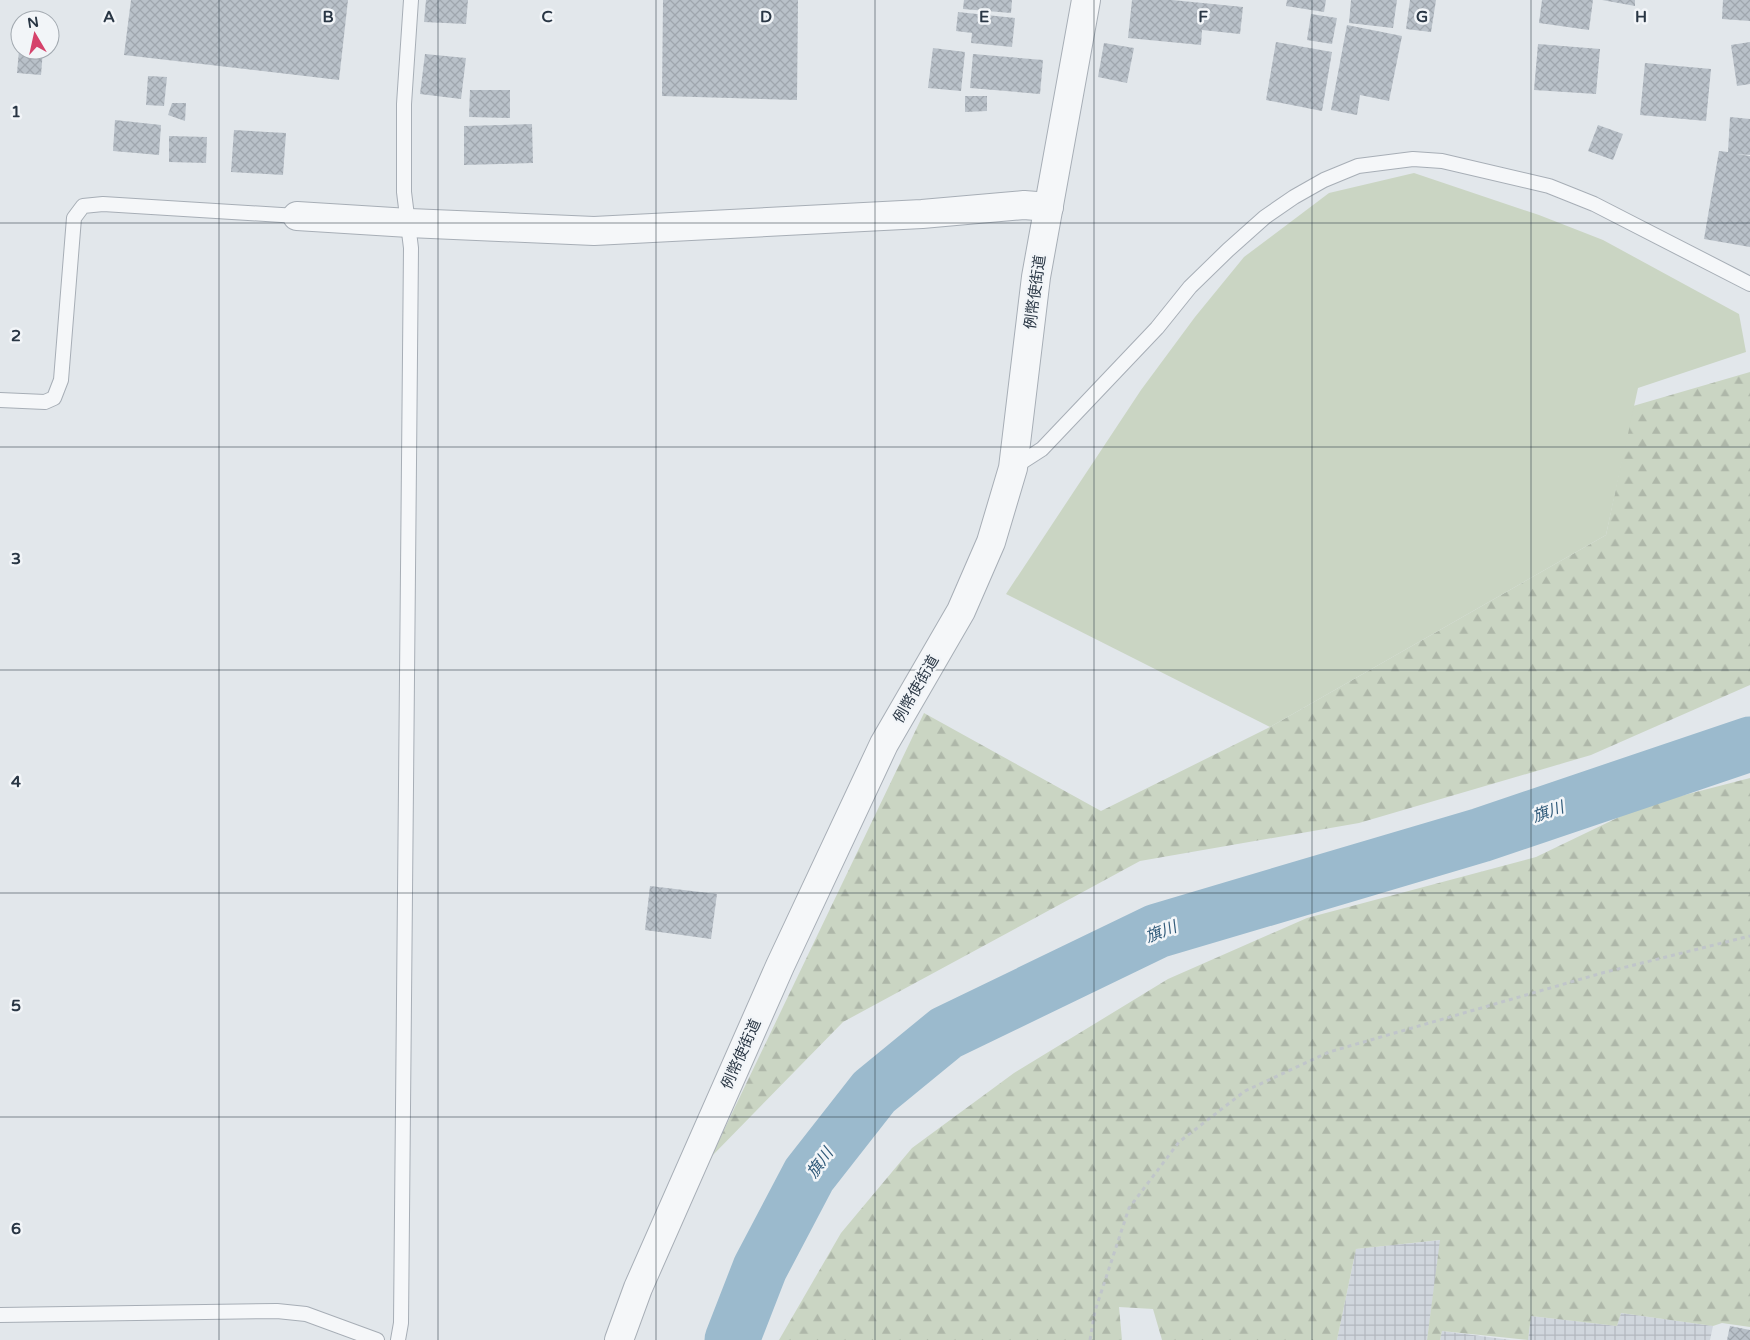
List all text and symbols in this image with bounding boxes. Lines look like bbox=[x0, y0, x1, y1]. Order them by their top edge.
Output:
text: A bbox=[103, 7, 115, 27]
text: B bbox=[322, 7, 334, 27]
text: C bbox=[541, 7, 553, 27]
text: D bbox=[760, 7, 772, 27]
text: E bbox=[979, 7, 989, 27]
text: F bbox=[1198, 7, 1208, 27]
text: G bbox=[1416, 7, 1428, 27]
text: H bbox=[1635, 7, 1647, 27]
north arrow bbox=[10, 10, 60, 60]
text: N bbox=[26, 13, 40, 32]
text: 1 bbox=[11, 102, 21, 122]
street label: 例幣使街道 bbox=[1021, 254, 1049, 330]
text: 2 bbox=[11, 326, 21, 346]
text: 3 bbox=[11, 549, 21, 569]
street label: 例幣使街道 bbox=[889, 652, 943, 726]
text: 4 bbox=[11, 772, 21, 792]
water label: 旗川 bbox=[1530, 797, 1568, 827]
water label: 旗川 bbox=[1142, 916, 1181, 947]
text: 5 bbox=[11, 996, 21, 1016]
street label: 例幣使街道 bbox=[718, 1016, 764, 1092]
water label: 旗川 bbox=[803, 1143, 839, 1182]
text: 6 bbox=[11, 1219, 21, 1239]

